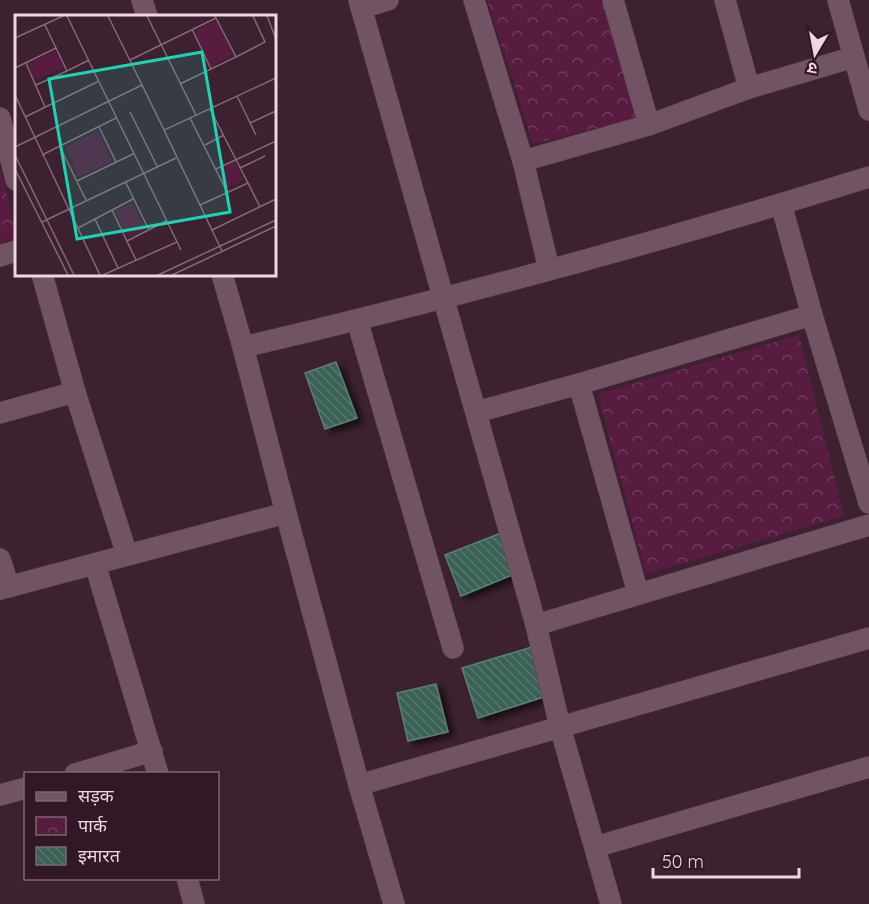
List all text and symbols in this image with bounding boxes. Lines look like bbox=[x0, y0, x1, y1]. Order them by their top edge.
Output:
inset map bbox=[15, 15, 276, 276]
north arrow bbox=[785, 24, 845, 84]
text: उ bbox=[805, 58, 819, 79]
legend bbox=[24, 772, 219, 880]
text: सड़क bbox=[78, 784, 115, 807]
text: पार्क bbox=[78, 814, 108, 837]
scale bar bbox=[653, 841, 798, 879]
text: इमारत bbox=[78, 844, 121, 867]
text: 50 m bbox=[662, 850, 704, 873]

